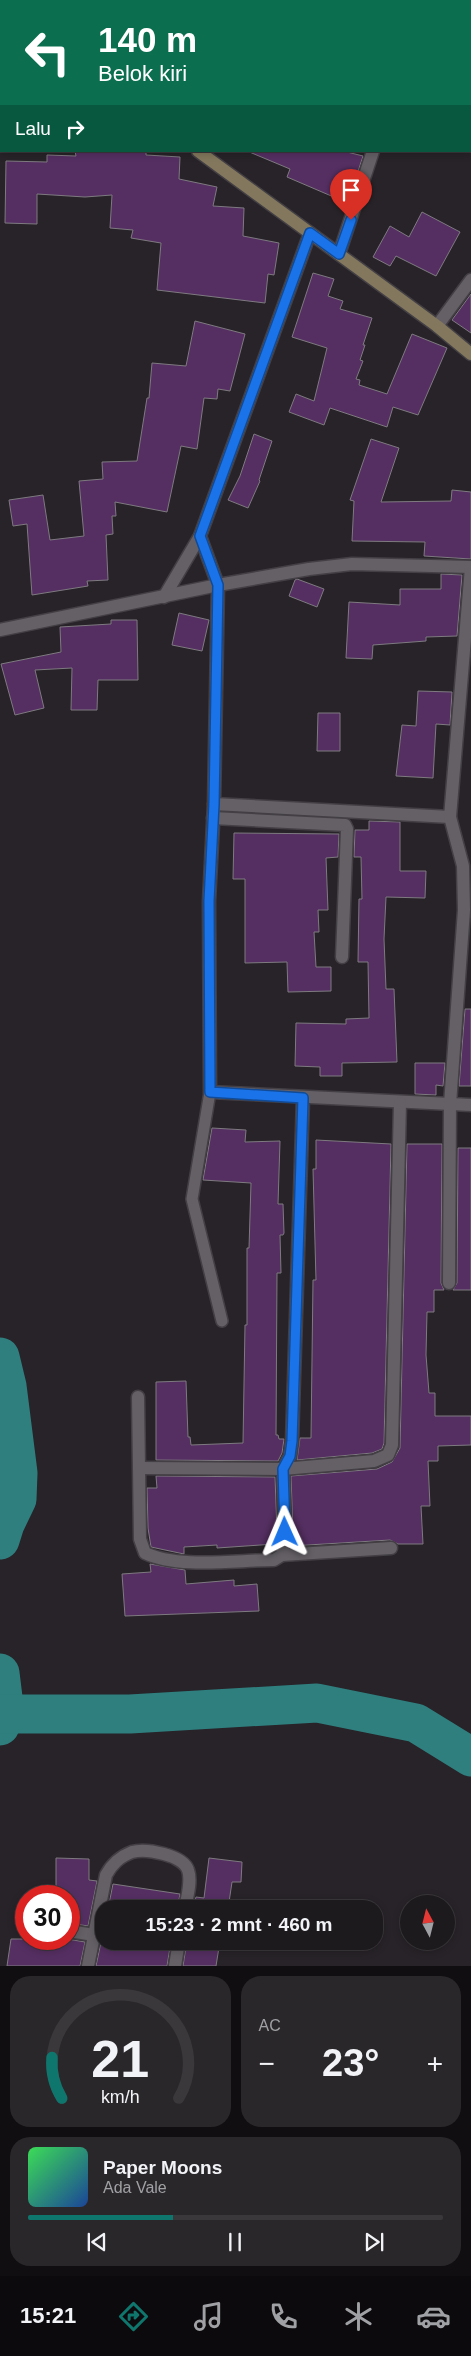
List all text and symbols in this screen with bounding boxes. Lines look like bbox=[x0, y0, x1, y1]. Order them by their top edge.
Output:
icon: left bbox=[15, 20, 80, 85]
text: 140 m bbox=[98, 20, 197, 59]
text: Belok kiri bbox=[98, 61, 187, 86]
icon: right bbox=[61, 115, 89, 143]
text: Lalu bbox=[15, 118, 51, 139]
pin bbox=[330, 169, 372, 220]
icon: arrive bbox=[337, 176, 365, 204]
position arrow bbox=[258, 1505, 310, 1557]
speed limit sign: 30 bbox=[15, 1885, 80, 1950]
north arrow bbox=[400, 1895, 455, 1950]
map controls bbox=[400, 1895, 455, 1950]
text: 15:23 · 2 mnt · 460 m bbox=[146, 1914, 332, 1935]
text: AC bbox=[259, 2017, 281, 2034]
text: 21 bbox=[91, 2030, 149, 2088]
text: 23° bbox=[322, 2042, 379, 2084]
text: − bbox=[259, 2048, 275, 2079]
text: + bbox=[427, 2048, 443, 2079]
text: km/h bbox=[101, 2087, 140, 2107]
text: Paper Moons bbox=[103, 2157, 222, 2178]
text: Ada Vale bbox=[103, 2179, 167, 2196]
icon: previous bbox=[83, 2228, 111, 2256]
icon: pause bbox=[221, 2228, 249, 2256]
icon: next bbox=[360, 2228, 388, 2256]
icon: directions bbox=[116, 2299, 151, 2334]
icon: music bbox=[191, 2299, 226, 2334]
icon: phone bbox=[266, 2299, 301, 2334]
icon: climate bbox=[341, 2299, 376, 2334]
icon: car bbox=[416, 2299, 451, 2334]
text: 15:21 bbox=[20, 2303, 76, 2328]

